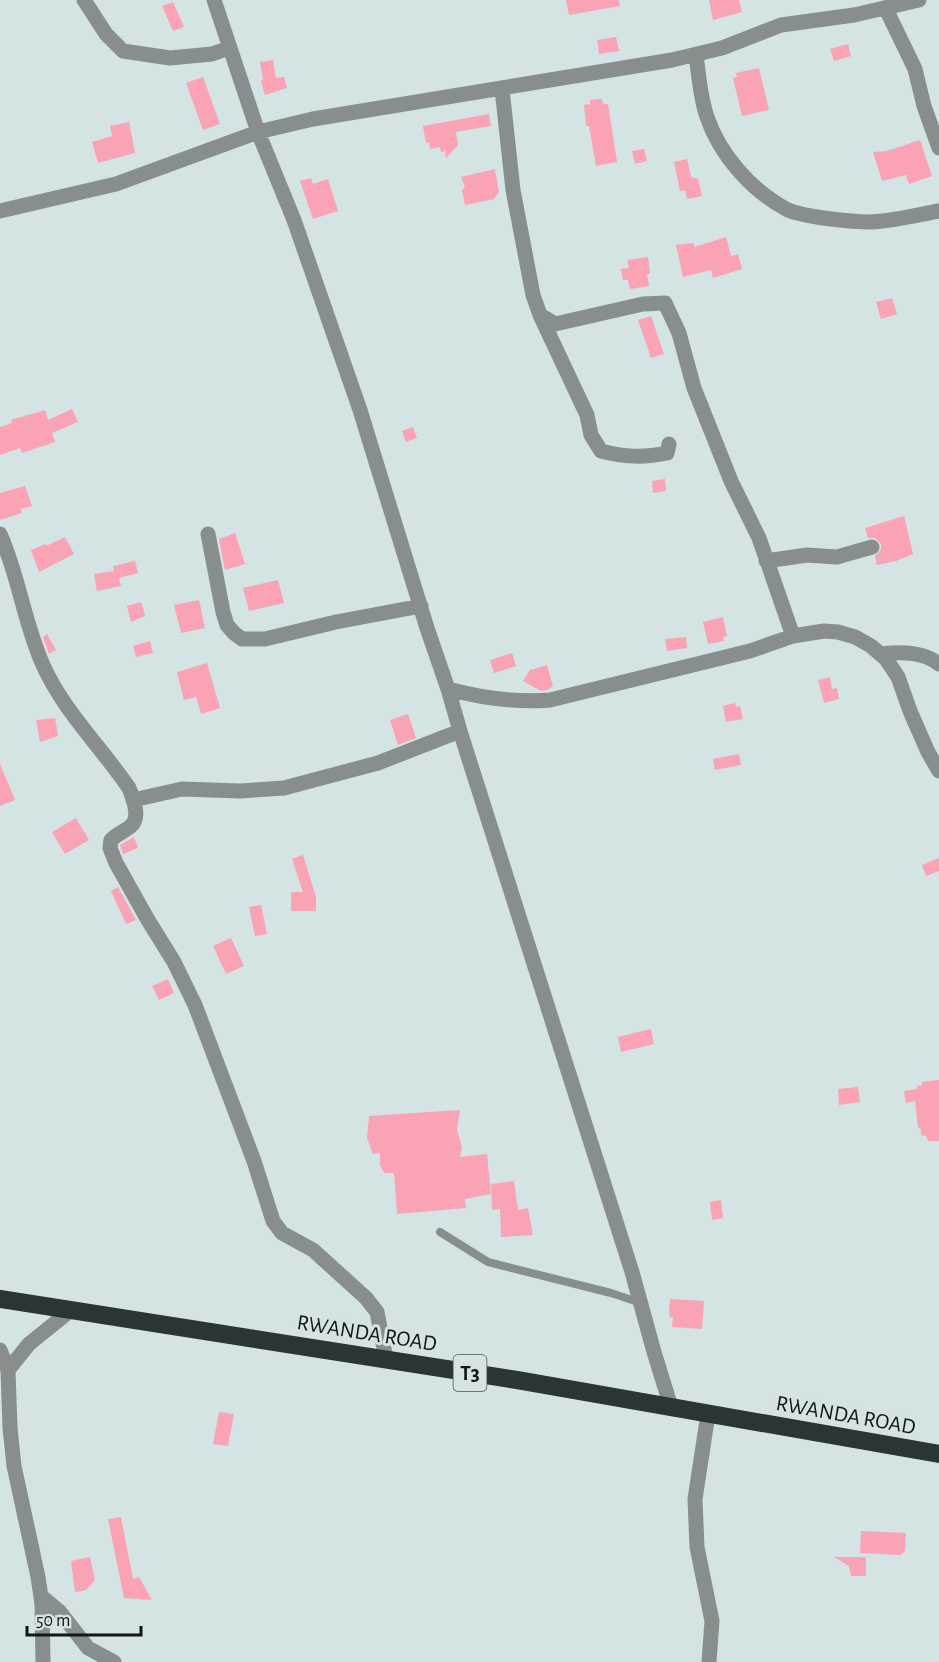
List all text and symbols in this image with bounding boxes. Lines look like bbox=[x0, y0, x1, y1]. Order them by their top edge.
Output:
street label: RWANDA ROAD bbox=[295, 1311, 438, 1355]
road number: T3 bbox=[454, 1355, 486, 1391]
street label: RWANDA ROAD bbox=[774, 1392, 917, 1438]
scale bar bbox=[27, 1599, 141, 1637]
text: 50 m bbox=[36, 1612, 70, 1630]

